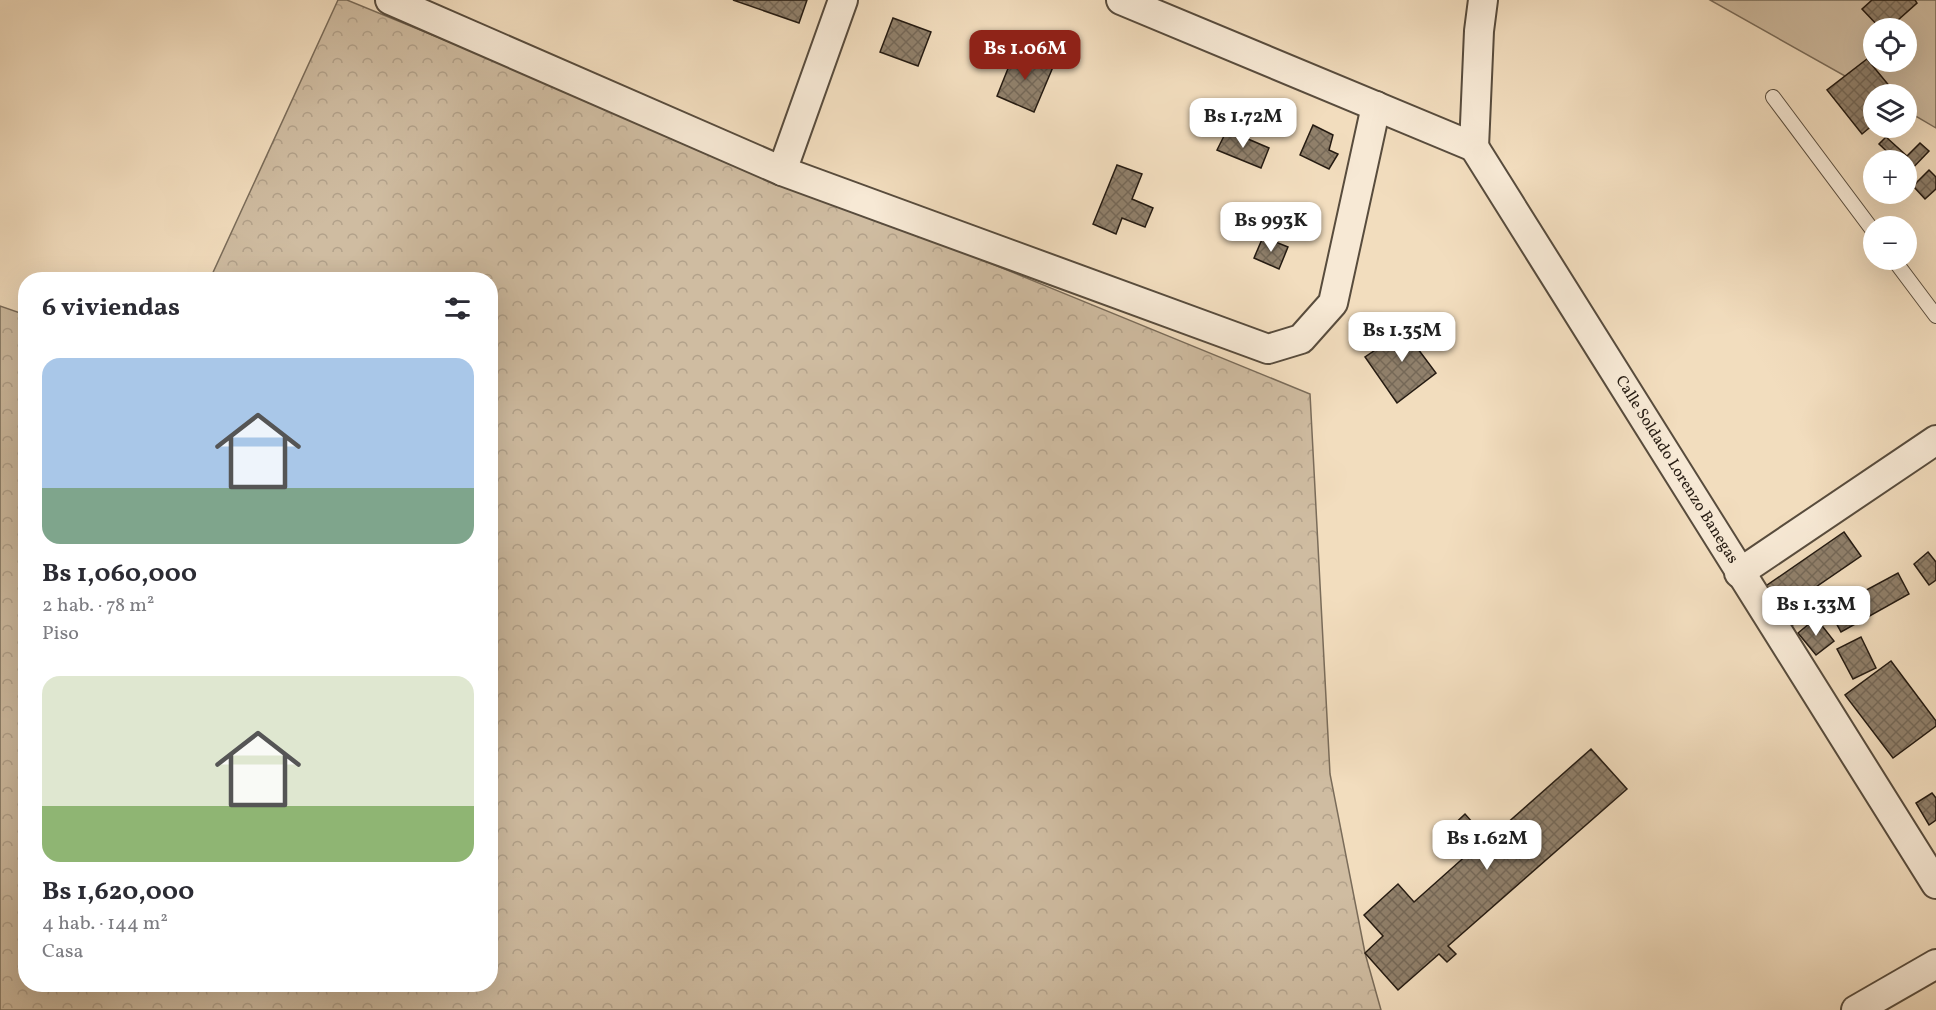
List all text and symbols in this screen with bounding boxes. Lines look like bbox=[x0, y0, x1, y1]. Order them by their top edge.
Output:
map controls bbox=[1863, 18, 1917, 270]
button: locate bbox=[1863, 18, 1917, 72]
pin: Bs 1.06M bbox=[963, 30, 1087, 81]
text: Bs 1.06M bbox=[983, 35, 1067, 63]
button: layers bbox=[1863, 84, 1917, 138]
pin: Bs 1.72M bbox=[1181, 98, 1305, 149]
text: Bs 1.72M bbox=[1204, 103, 1282, 131]
button: + bbox=[1863, 150, 1917, 204]
pin: Bs 993K bbox=[1216, 202, 1326, 253]
text: Bs 993K bbox=[1234, 207, 1308, 235]
button: − bbox=[1863, 216, 1917, 270]
text: 6 viviendas bbox=[42, 290, 180, 326]
icon: filters bbox=[441, 292, 474, 325]
pin: Bs 1.35M bbox=[1340, 312, 1464, 363]
text: Bs 1.35M bbox=[1362, 317, 1442, 345]
street label: Calle Soldado Lorenzo Banegas bbox=[1609, 372, 1744, 568]
icon: home bbox=[204, 397, 312, 505]
text: Bs 1,060,000 bbox=[42, 556, 197, 592]
pin: Bs 1.33M bbox=[1754, 586, 1878, 637]
text: Bs 1.33M bbox=[1776, 591, 1856, 619]
text: 2 hab. · 78 m² bbox=[42, 592, 154, 620]
text: Piso bbox=[42, 620, 79, 648]
icon: home bbox=[204, 715, 312, 823]
pin: Bs 1.62M bbox=[1425, 820, 1549, 871]
text: Bs 1.62M bbox=[1446, 825, 1528, 853]
text: Bs 1,620,000 bbox=[42, 874, 194, 910]
text: 4 hab. · 144 m² bbox=[42, 910, 168, 938]
text: Casa bbox=[42, 938, 84, 966]

